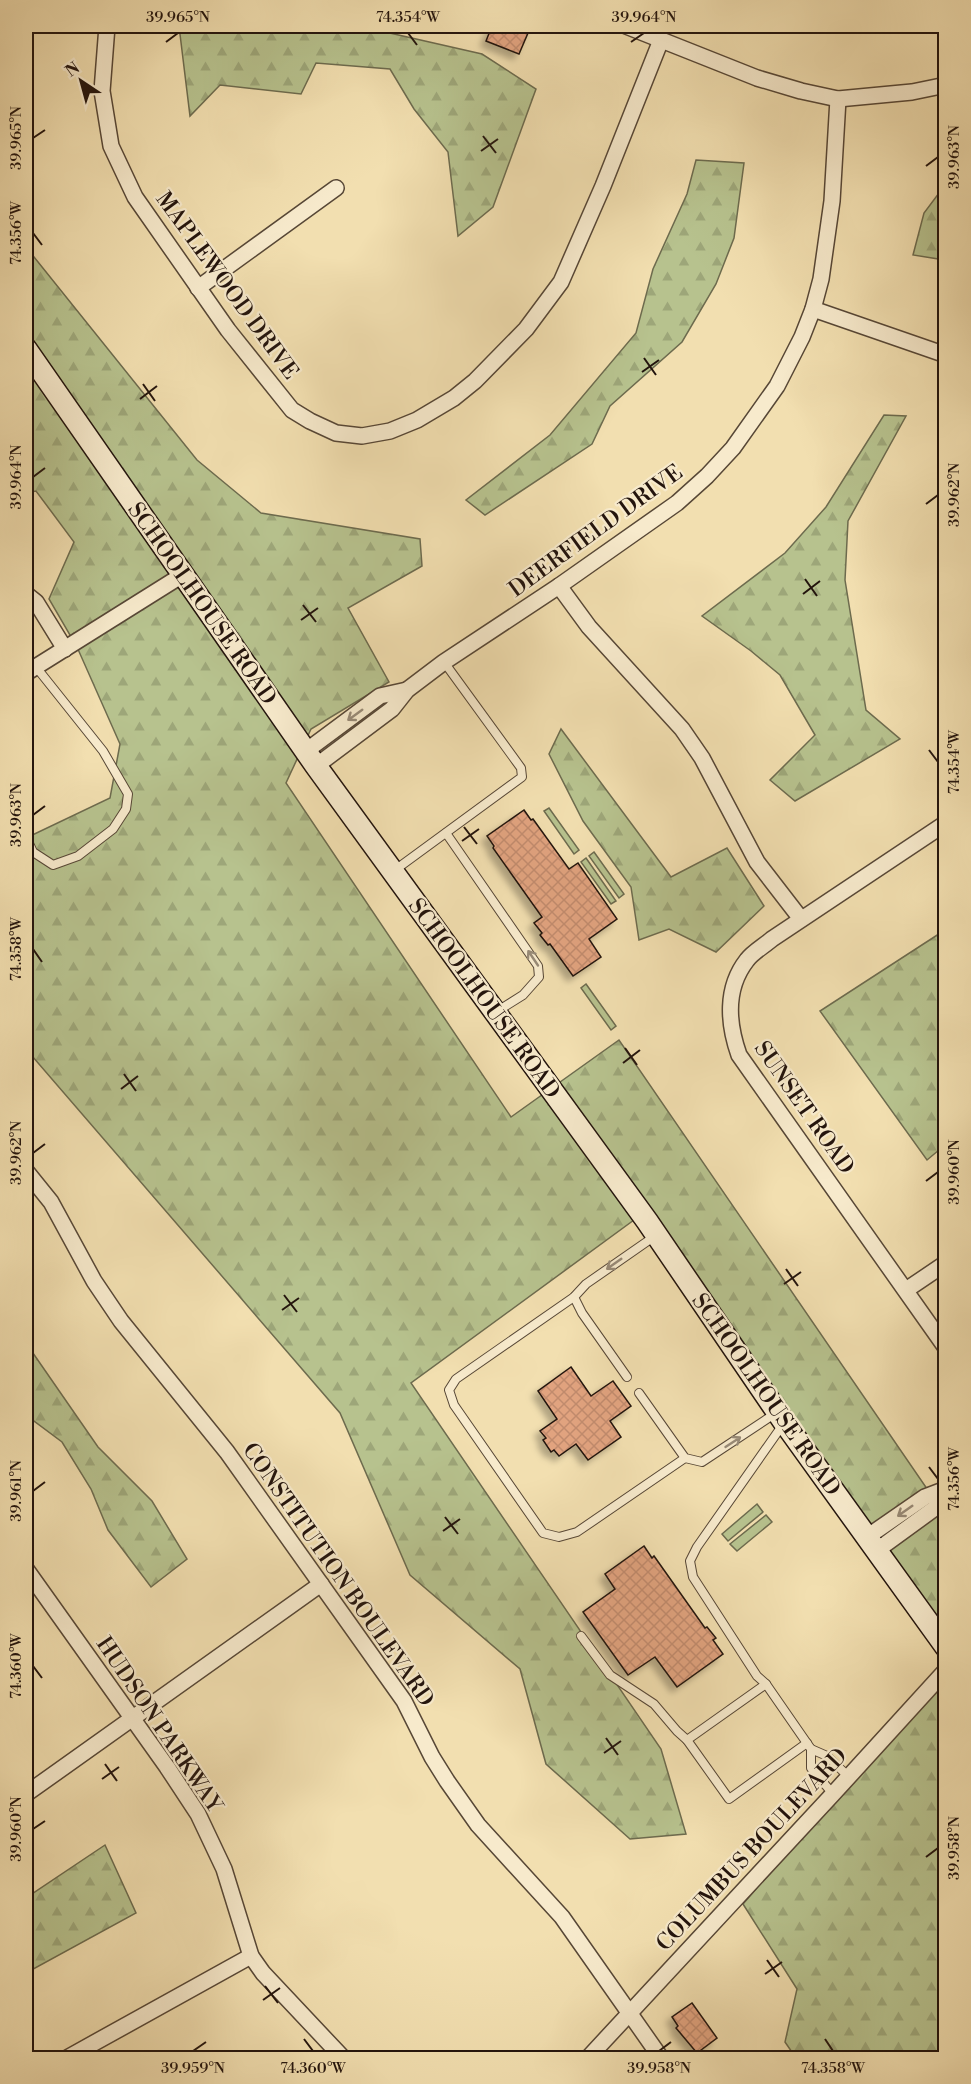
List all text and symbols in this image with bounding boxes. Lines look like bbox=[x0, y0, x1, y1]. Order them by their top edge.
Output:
text: 39.965°N bbox=[146, 8, 210, 27]
text: 74.354°W bbox=[376, 8, 440, 27]
text: 39.964°N bbox=[612, 8, 676, 27]
north arrow bbox=[51, 51, 111, 111]
text: N bbox=[62, 58, 84, 81]
text: 39.965°N bbox=[7, 106, 26, 170]
text: 39.963°N bbox=[945, 125, 964, 189]
street label: MAPLEWOOD DRIVE bbox=[150, 187, 304, 385]
text: 74.356°W bbox=[7, 201, 26, 265]
text: 39.964°N bbox=[7, 445, 26, 509]
street label: DEERFIELD DRIVE bbox=[504, 459, 688, 603]
text: 39.962°N bbox=[945, 463, 964, 527]
street label: SCHOOLHOUSE ROAD bbox=[122, 497, 282, 710]
one-way arrow bbox=[348, 708, 364, 721]
text: 74.354°W bbox=[945, 730, 964, 794]
text: 39.963°N bbox=[7, 783, 26, 847]
street label: SCHOOLHOUSE ROAD bbox=[402, 893, 566, 1104]
text: 74.358°W bbox=[7, 917, 26, 981]
one-way arrow bbox=[527, 950, 539, 966]
street label: SUNSET ROAD bbox=[748, 1036, 860, 1180]
text: 39.962°N bbox=[7, 1121, 26, 1185]
text: 39.960°N bbox=[945, 1139, 964, 1205]
one-way arrow bbox=[607, 1258, 623, 1270]
street label: SCHOOLHOUSE ROAD bbox=[686, 1288, 846, 1501]
one-way arrow bbox=[724, 1435, 741, 1448]
street label: CONSTITUTION BOULEVARD bbox=[236, 1438, 439, 1712]
text: 74.356°W bbox=[945, 1447, 964, 1511]
text: 39.961°N bbox=[7, 1460, 26, 1522]
one-way arrow bbox=[897, 1505, 914, 1517]
street label: HUDSON PARKWAY bbox=[90, 1632, 229, 1819]
text: 74.360°W bbox=[7, 1633, 26, 1699]
street label: COLUMBUS BOULEVARD bbox=[651, 1743, 853, 1957]
text: 39.960°N bbox=[7, 1796, 26, 1862]
text: 39.958°N bbox=[945, 1816, 964, 1880]
text: 39.959°N bbox=[161, 2059, 225, 2078]
text: 74.360°W bbox=[280, 2059, 346, 2078]
text: 39.958°N bbox=[627, 2059, 691, 2078]
text: 74.358°W bbox=[801, 2059, 865, 2078]

